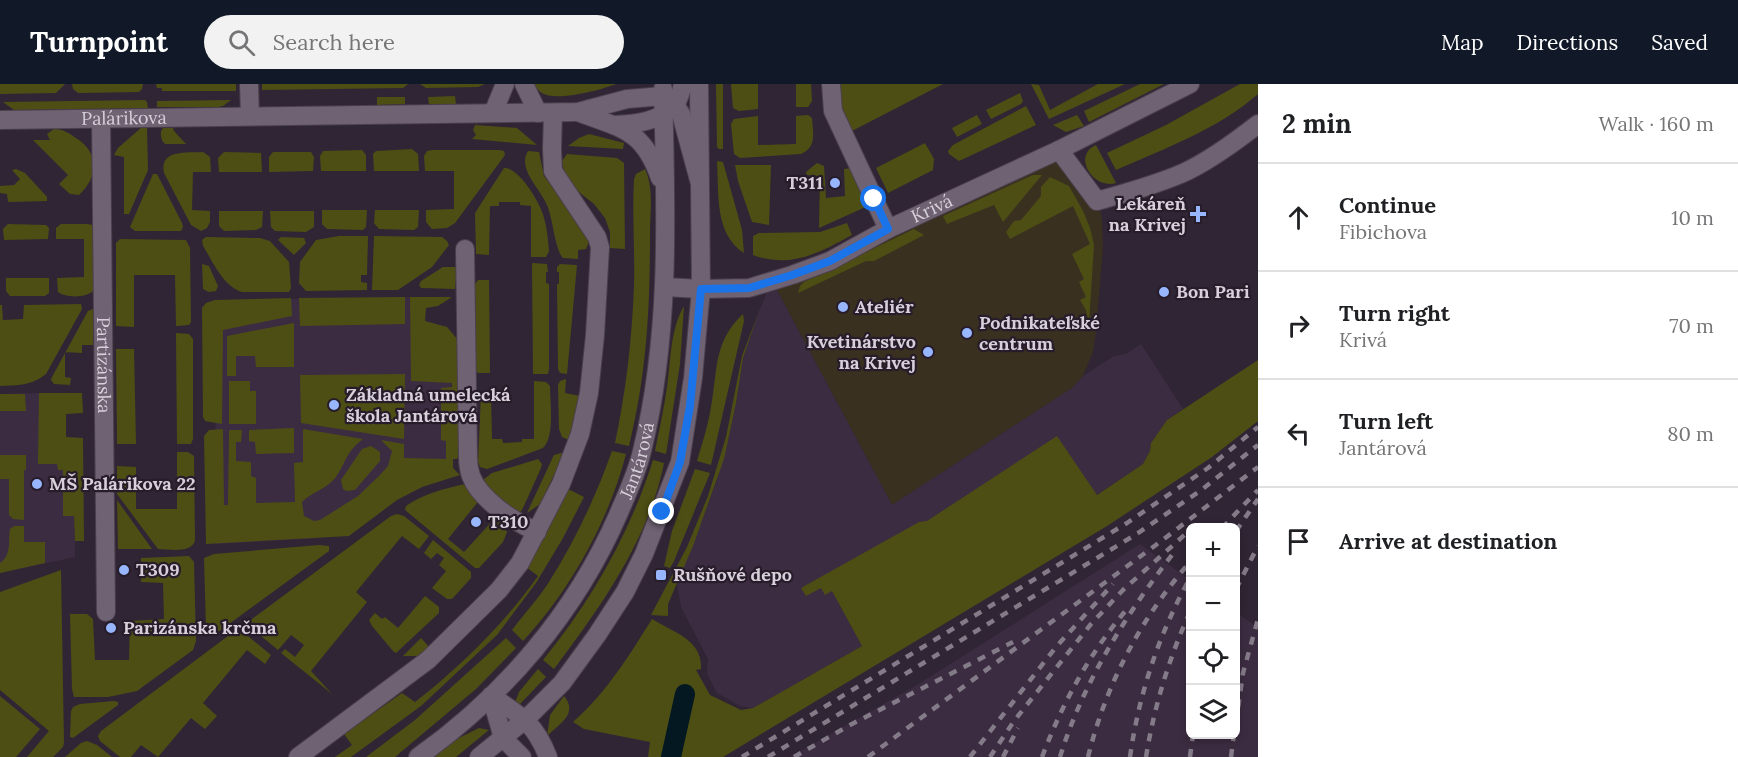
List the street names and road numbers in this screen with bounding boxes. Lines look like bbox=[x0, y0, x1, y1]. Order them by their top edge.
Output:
street label: Palárikova bbox=[81, 106, 167, 130]
street label: Krivá bbox=[907, 189, 956, 228]
street label: Partizánska bbox=[92, 316, 116, 413]
street label: Jantárová bbox=[614, 420, 659, 503]

